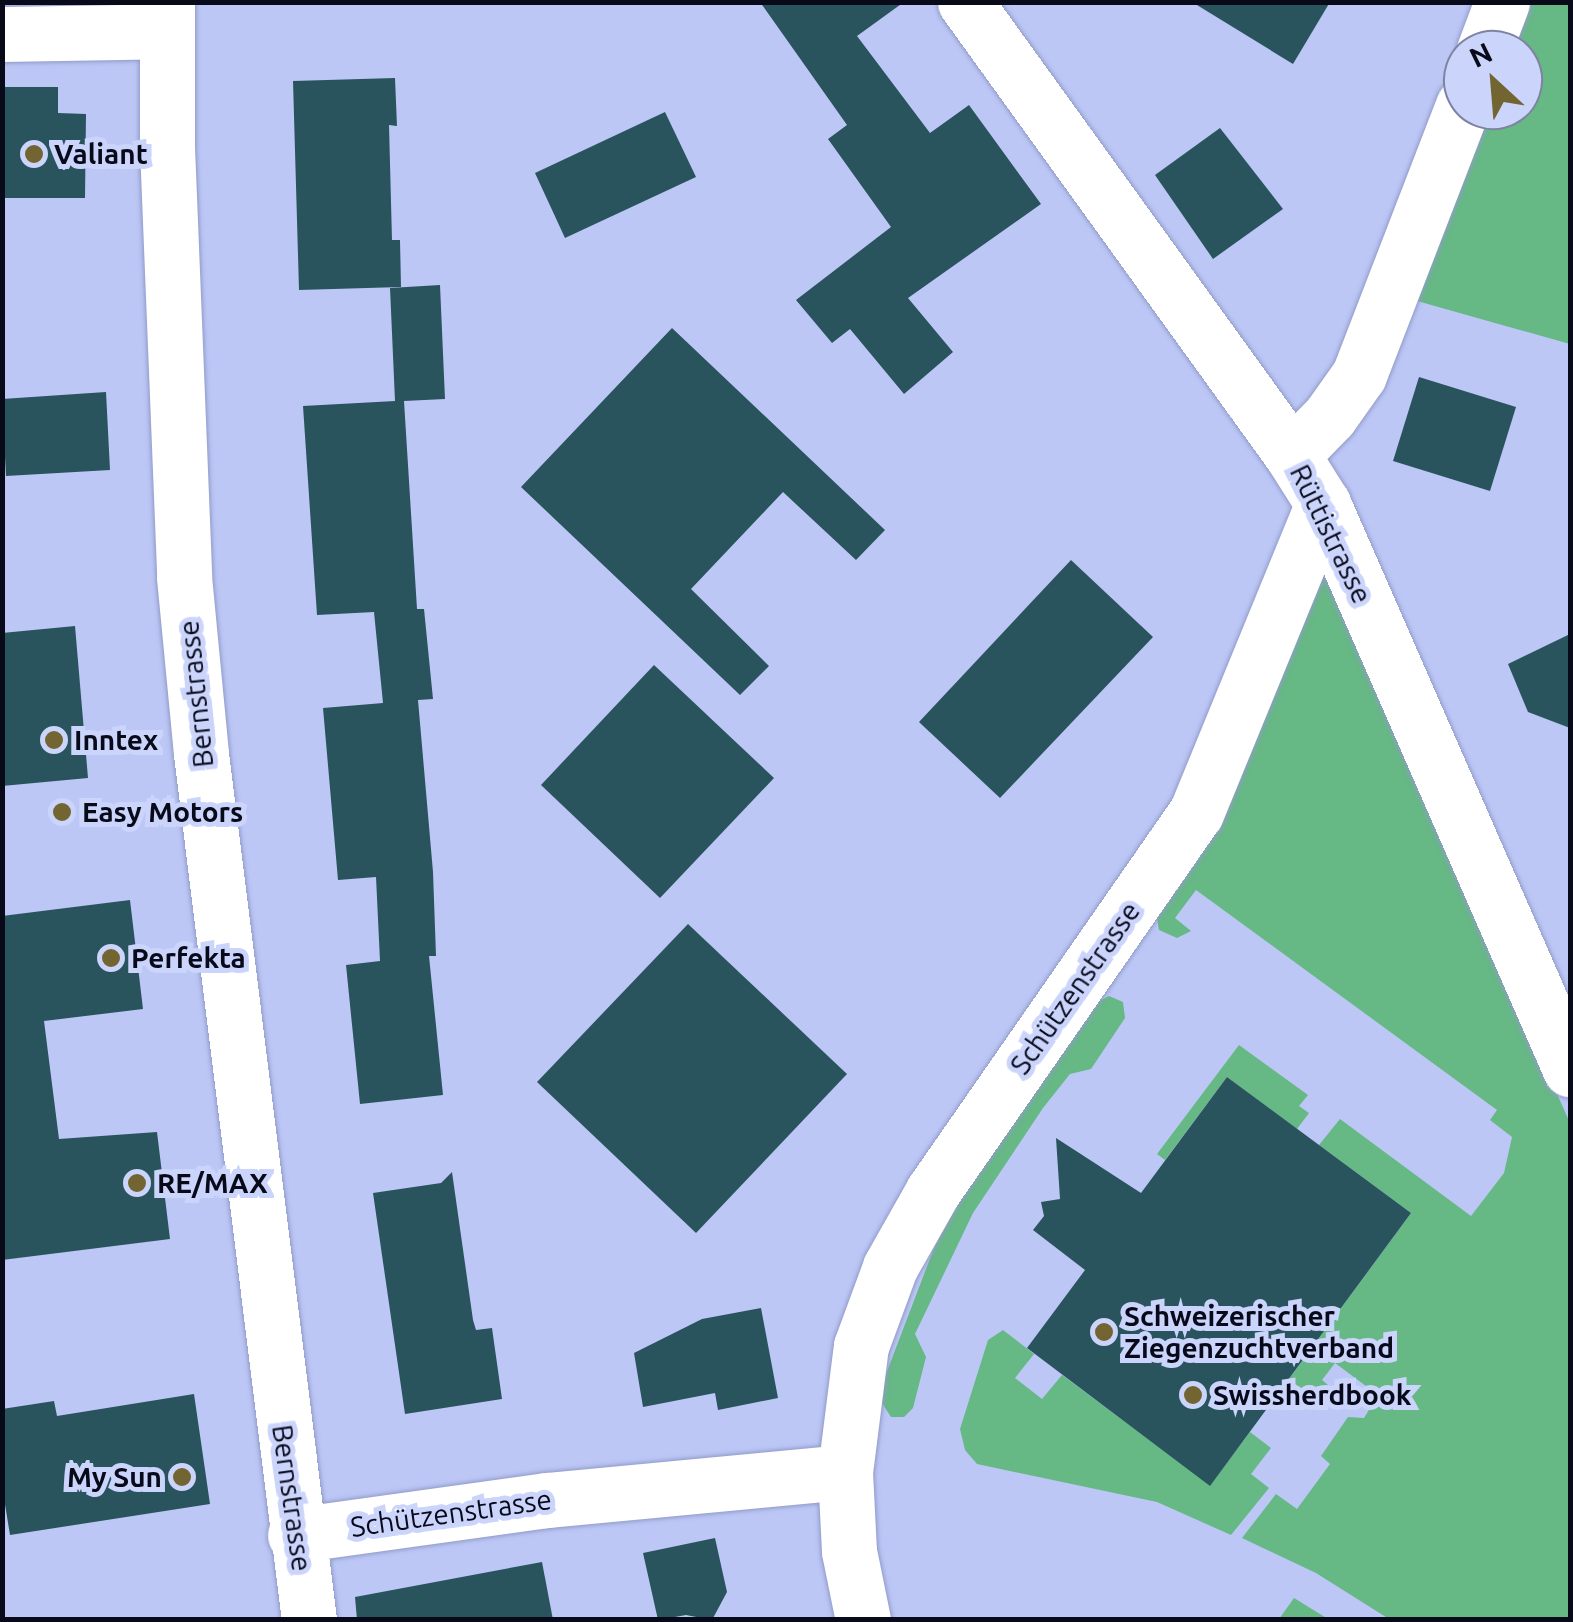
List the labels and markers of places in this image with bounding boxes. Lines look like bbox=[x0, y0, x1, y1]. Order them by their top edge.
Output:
place label: Valiant bbox=[54, 137, 148, 171]
marker: Valiant bbox=[23, 143, 45, 165]
place label: Inntex bbox=[74, 723, 158, 757]
marker: Inntex bbox=[43, 729, 65, 751]
place label: Easy Motors bbox=[82, 795, 243, 829]
marker: Easy Motors bbox=[51, 801, 73, 823]
place label: Perfekta bbox=[131, 941, 246, 975]
marker: Perfekta bbox=[100, 947, 122, 969]
place label: RE/MAX bbox=[157, 1166, 268, 1200]
marker: RE/MAX bbox=[126, 1172, 148, 1194]
place label: Schweizerischer Ziegenzuchtverband bbox=[1124, 1299, 1394, 1365]
marker: Schweizerischer Ziegenzuchtverband bbox=[1093, 1321, 1115, 1343]
place label: Swissherdbook bbox=[1213, 1378, 1411, 1412]
marker: Swissherdbook bbox=[1182, 1384, 1204, 1406]
place label: My Sun bbox=[67, 1460, 162, 1494]
marker: My Sun bbox=[171, 1466, 193, 1488]

